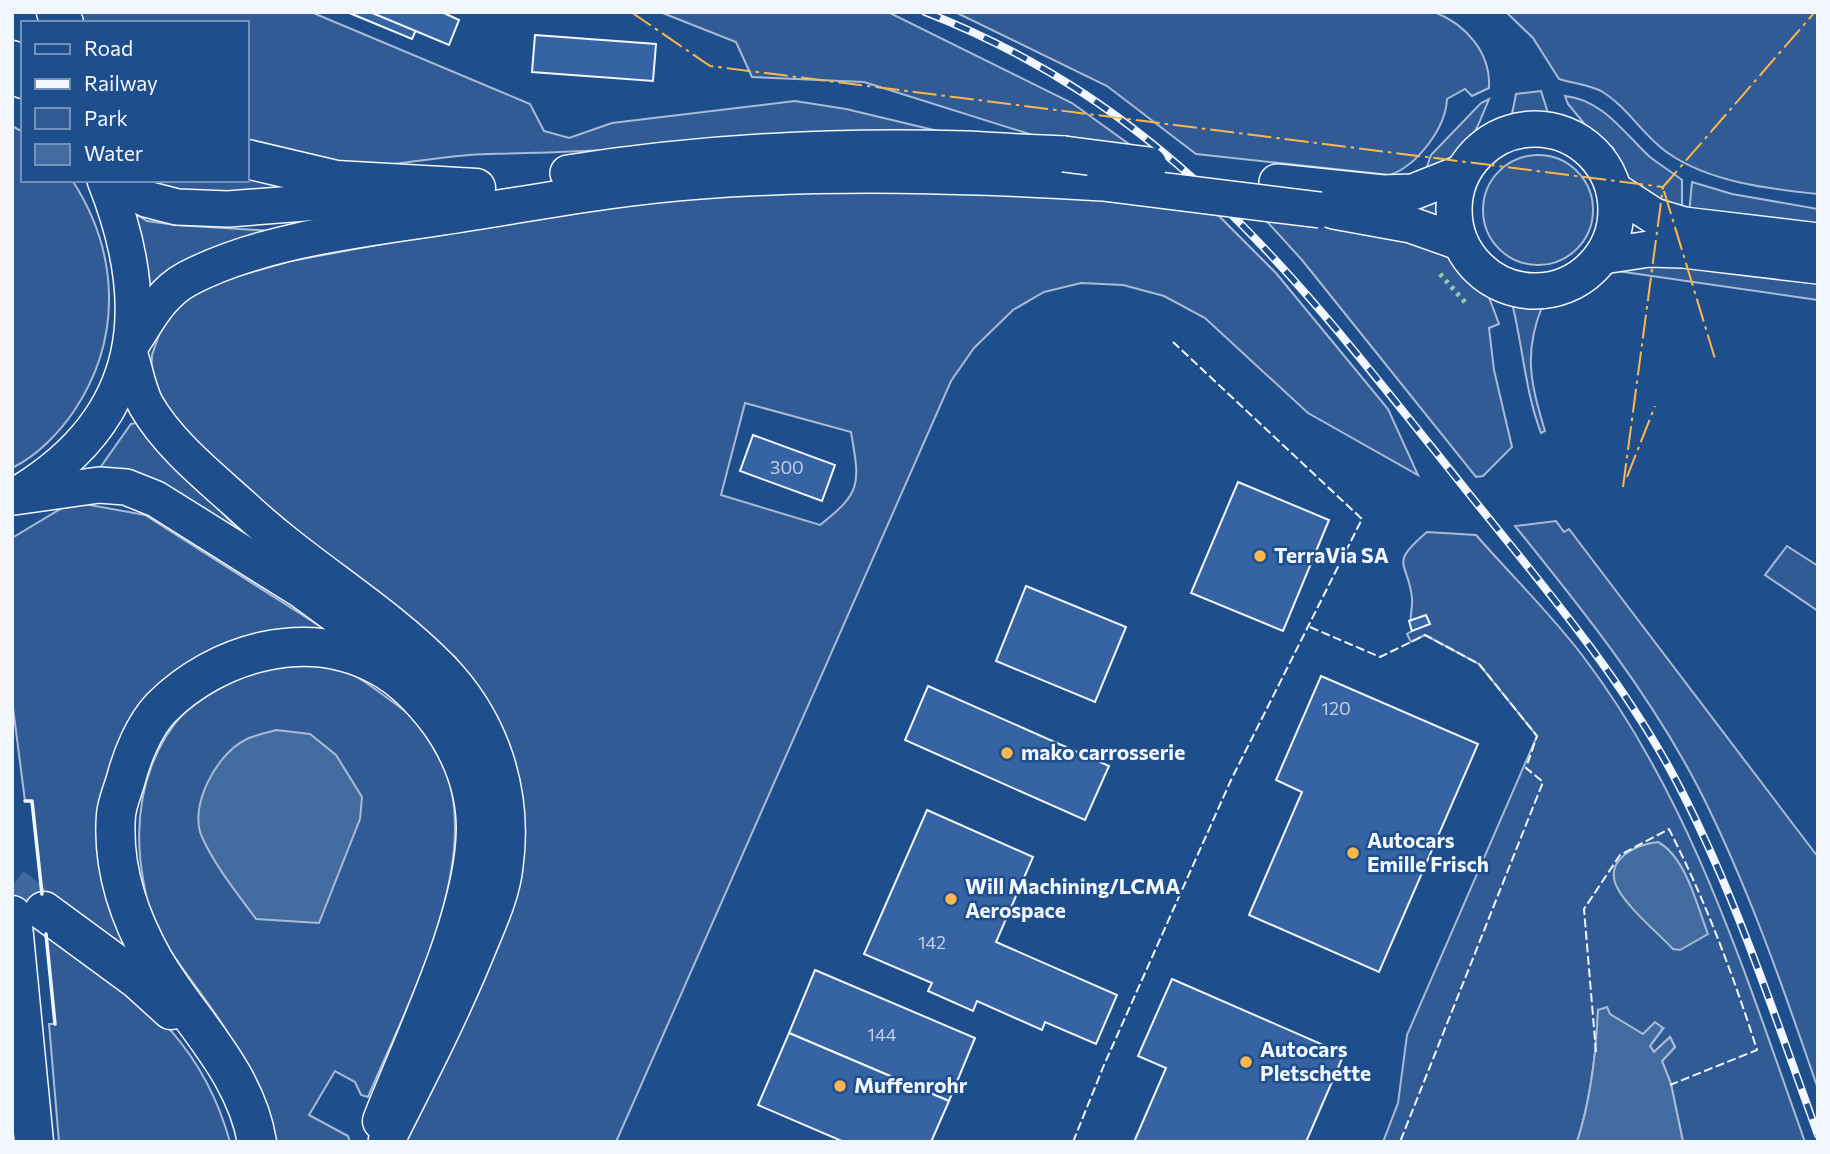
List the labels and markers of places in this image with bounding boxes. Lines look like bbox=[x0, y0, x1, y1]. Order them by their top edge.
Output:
place label: TerraVia SA bbox=[1274, 542, 1389, 567]
marker: TerraVia SA bbox=[1252, 548, 1268, 564]
place label: mako carrosserie bbox=[1021, 739, 1185, 764]
marker: mako carrosserie bbox=[999, 745, 1015, 761]
place label: Autocars Emille Frisch bbox=[1367, 827, 1489, 876]
marker: Autocars Emille Frisch bbox=[1345, 845, 1361, 861]
place label: Will Machining/LCMA Aerospace bbox=[965, 873, 1180, 922]
marker: Will Machining/LCMA Aerospace bbox=[943, 891, 959, 907]
place label: Autocars Pletschette bbox=[1260, 1036, 1371, 1085]
marker: Autocars Pletschette bbox=[1238, 1054, 1254, 1070]
place label: Muffenrohr bbox=[854, 1072, 968, 1097]
marker: Muffenrohr bbox=[832, 1078, 848, 1094]

